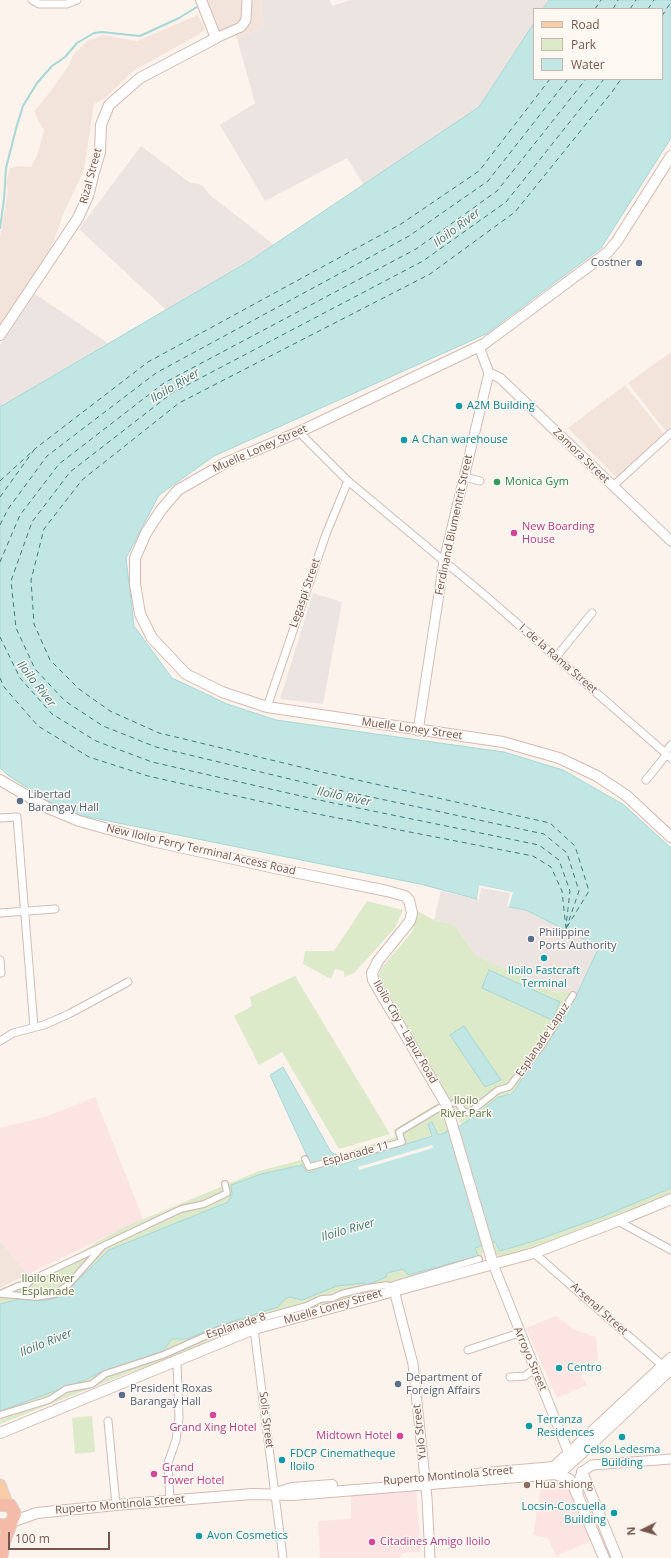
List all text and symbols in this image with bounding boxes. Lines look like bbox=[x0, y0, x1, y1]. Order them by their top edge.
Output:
legend bbox=[533, 8, 663, 80]
text: Road bbox=[571, 16, 600, 33]
text: Park bbox=[571, 36, 596, 53]
text: Water bbox=[571, 56, 605, 73]
street label: Rizal Street bbox=[77, 147, 105, 205]
water label: Iloilo River bbox=[431, 206, 483, 250]
place label: Costner bbox=[591, 256, 631, 270]
marker: Costner bbox=[634, 258, 644, 268]
water label: Iloilo River bbox=[148, 366, 202, 406]
place label: A2M Building bbox=[467, 399, 535, 413]
marker: A2M Building bbox=[454, 401, 464, 411]
street label: Muelle Loney Street bbox=[211, 422, 309, 476]
street label: Zamora Street bbox=[550, 426, 612, 486]
place label: A Chan warehouse bbox=[412, 433, 508, 447]
marker: A Chan warehouse bbox=[399, 435, 409, 445]
street label: Ferdinand Blumentrit Street bbox=[433, 453, 475, 597]
place label: Monica Gym bbox=[505, 475, 569, 489]
marker: Monica Gym bbox=[492, 477, 502, 487]
place label: New Boarding House bbox=[522, 520, 594, 546]
marker: New Boarding House bbox=[509, 528, 519, 538]
street label: Legaspi Street bbox=[287, 557, 323, 629]
street label: I. de la Rama Street bbox=[516, 622, 600, 696]
water label: Iloilo River bbox=[13, 658, 59, 710]
street label: Muelle Loney Street bbox=[361, 715, 463, 743]
water label: Iloilo River bbox=[316, 784, 372, 810]
place label: Libertad Barangay Hall bbox=[28, 788, 99, 814]
marker: Libertad Barangay Hall bbox=[15, 796, 25, 806]
street label: New Iloilo Ferry Terminal Access Road bbox=[105, 822, 297, 878]
place label: Philippine Ports Authority bbox=[539, 926, 616, 952]
marker: Philippine Ports Authority bbox=[526, 934, 536, 944]
marker: Iloilo Fastcraft Terminal bbox=[539, 953, 549, 963]
place label: Iloilo Fastcraft Terminal bbox=[508, 964, 580, 990]
street label: Iloilo City – Lapuz Road bbox=[370, 978, 440, 1086]
street label: Esplanade Lapuz bbox=[513, 1001, 573, 1079]
park label: Iloilo River Park bbox=[440, 1094, 492, 1120]
street label: Esplanade 11 bbox=[321, 1139, 391, 1169]
water label: Iloilo River bbox=[320, 1215, 376, 1245]
park label: Iloilo River Esplanade bbox=[21, 1272, 75, 1298]
street label: Arsenal Street bbox=[568, 1280, 630, 1338]
street label: Muelle Loney Street bbox=[282, 1287, 384, 1327]
street label: Esplanade 8 bbox=[205, 1310, 267, 1342]
street label: Arroyo Street bbox=[511, 1325, 549, 1393]
water label: Iloilo River bbox=[18, 1326, 74, 1360]
place label: Centro bbox=[567, 1361, 602, 1375]
marker: Centro bbox=[554, 1363, 564, 1373]
place label: Department of Foreign Affairs bbox=[406, 1371, 482, 1397]
marker: Department of Foreign Affairs bbox=[393, 1379, 403, 1389]
place label: President Roxas Barangay Hall bbox=[130, 1382, 212, 1408]
marker: President Roxas Barangay Hall bbox=[117, 1390, 127, 1400]
street label: Solis Street bbox=[256, 1391, 276, 1449]
street label: Yulo Street bbox=[411, 1404, 429, 1460]
marker: Grand Xing Hotel bbox=[208, 1410, 218, 1420]
place label: Terranza Residences bbox=[537, 1413, 594, 1439]
place label: Grand Xing Hotel bbox=[169, 1421, 257, 1435]
marker: Terranza Residences bbox=[524, 1421, 534, 1431]
place label: Midtown Hotel bbox=[316, 1429, 392, 1443]
marker: Midtown Hotel bbox=[395, 1431, 405, 1441]
marker: Celso Ledesma Building bbox=[617, 1432, 627, 1442]
place label: Celso Ledesma Building bbox=[584, 1443, 660, 1469]
place label: FDCP Cinematheque Iloilo bbox=[290, 1447, 395, 1473]
marker: FDCP Cinematheque Iloilo bbox=[277, 1455, 287, 1465]
place label: Grand Tower Hotel bbox=[162, 1461, 224, 1487]
street label: Ruperto Montinola Street bbox=[383, 1464, 513, 1488]
marker: Grand Tower Hotel bbox=[149, 1469, 159, 1479]
place label: Hua shiong bbox=[535, 1478, 593, 1492]
marker: Hua shiong bbox=[522, 1480, 532, 1490]
street label: Ruperto Montinola Street bbox=[55, 1493, 185, 1517]
place label: Locsin-Coscuella Building bbox=[521, 1500, 606, 1526]
marker: Locsin-Coscuella Building bbox=[609, 1508, 619, 1518]
north arrow bbox=[623, 1510, 663, 1550]
scale bar bbox=[10, 1524, 112, 1550]
text: N bbox=[623, 1526, 638, 1536]
place label: Avon Cosmetics bbox=[207, 1529, 288, 1543]
text: 100 m bbox=[15, 1530, 50, 1547]
marker: Avon Cosmetics bbox=[194, 1531, 204, 1541]
place label: Citadines Amigo Iloilo bbox=[380, 1535, 490, 1549]
marker: Citadines Amigo Iloilo bbox=[367, 1537, 377, 1547]

